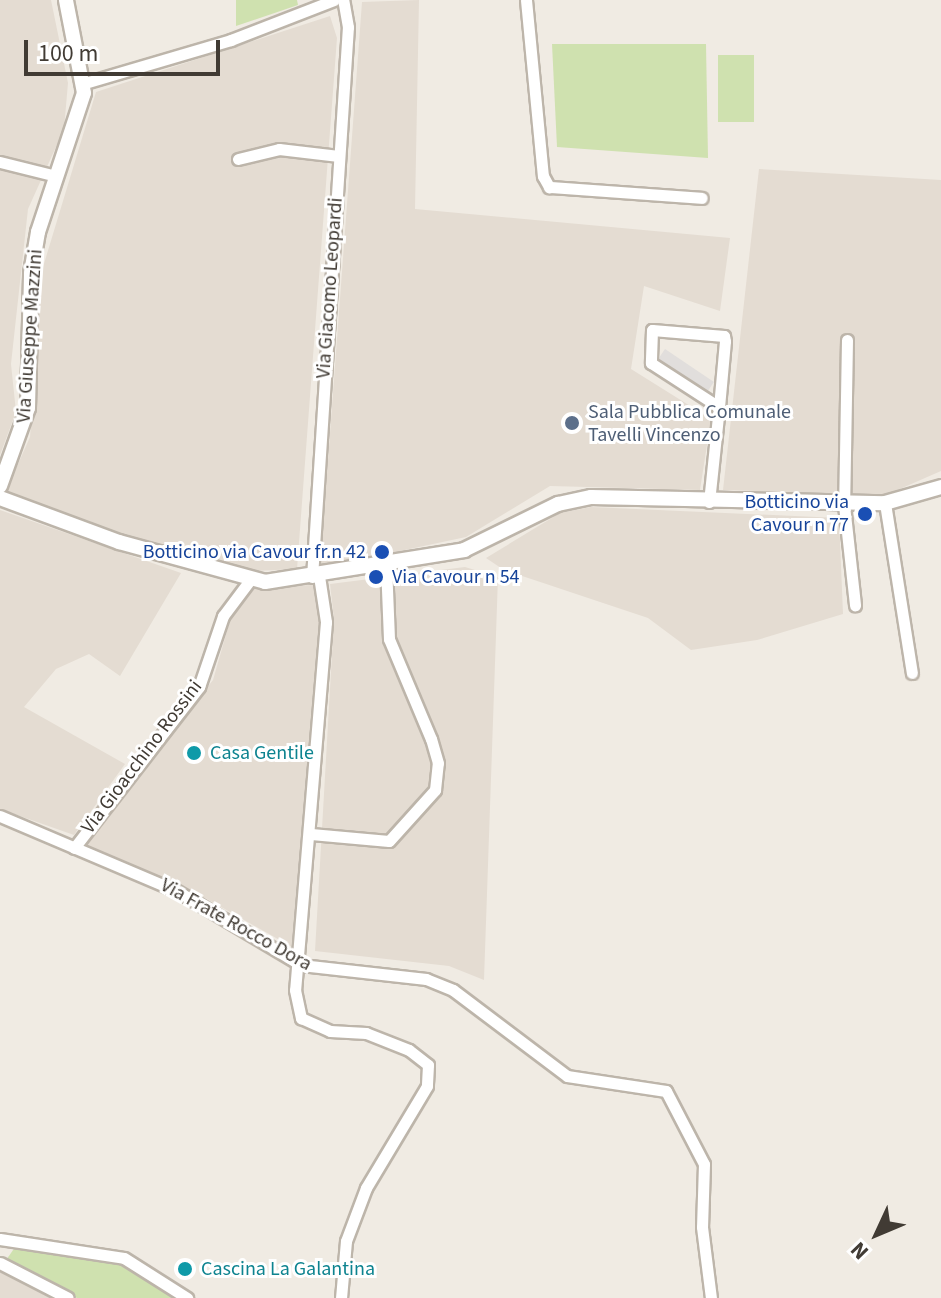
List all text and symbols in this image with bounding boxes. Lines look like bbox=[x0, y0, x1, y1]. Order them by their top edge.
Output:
scale bar bbox=[28, 24, 224, 74]
text: 100 m bbox=[38, 36, 98, 71]
street label: Via Giacomo Leopardi bbox=[312, 197, 348, 379]
street label: Via Giuseppe Mazzini bbox=[12, 248, 48, 424]
place label: Sala Pubblica Comunale Tavelli Vincenzo bbox=[588, 400, 791, 447]
marker: Sala Pubblica Comunale Tavelli Vincenzo bbox=[563, 414, 581, 432]
place label: Botticino via Cavour n 77 bbox=[745, 490, 849, 537]
marker: Botticino via Cavour n 77 bbox=[856, 505, 874, 523]
place label: Botticino via Cavour fr.n 42 bbox=[143, 540, 366, 564]
marker: Botticino via Cavour fr.n 42 bbox=[373, 543, 391, 561]
place label: Via Cavour n 54 bbox=[392, 565, 520, 589]
marker: Via Cavour n 54 bbox=[367, 568, 385, 586]
street label: Via Gioacchino Rossini bbox=[76, 675, 208, 839]
place label: Casa Gentile bbox=[210, 741, 314, 765]
marker: Casa Gentile bbox=[185, 744, 203, 762]
street label: Via Frate Rocco Dora bbox=[156, 873, 316, 977]
north arrow bbox=[837, 1194, 917, 1274]
text: N bbox=[843, 1234, 876, 1267]
place label: Cascina La Galantina bbox=[201, 1257, 375, 1281]
marker: Cascina La Galantina bbox=[176, 1260, 194, 1278]

